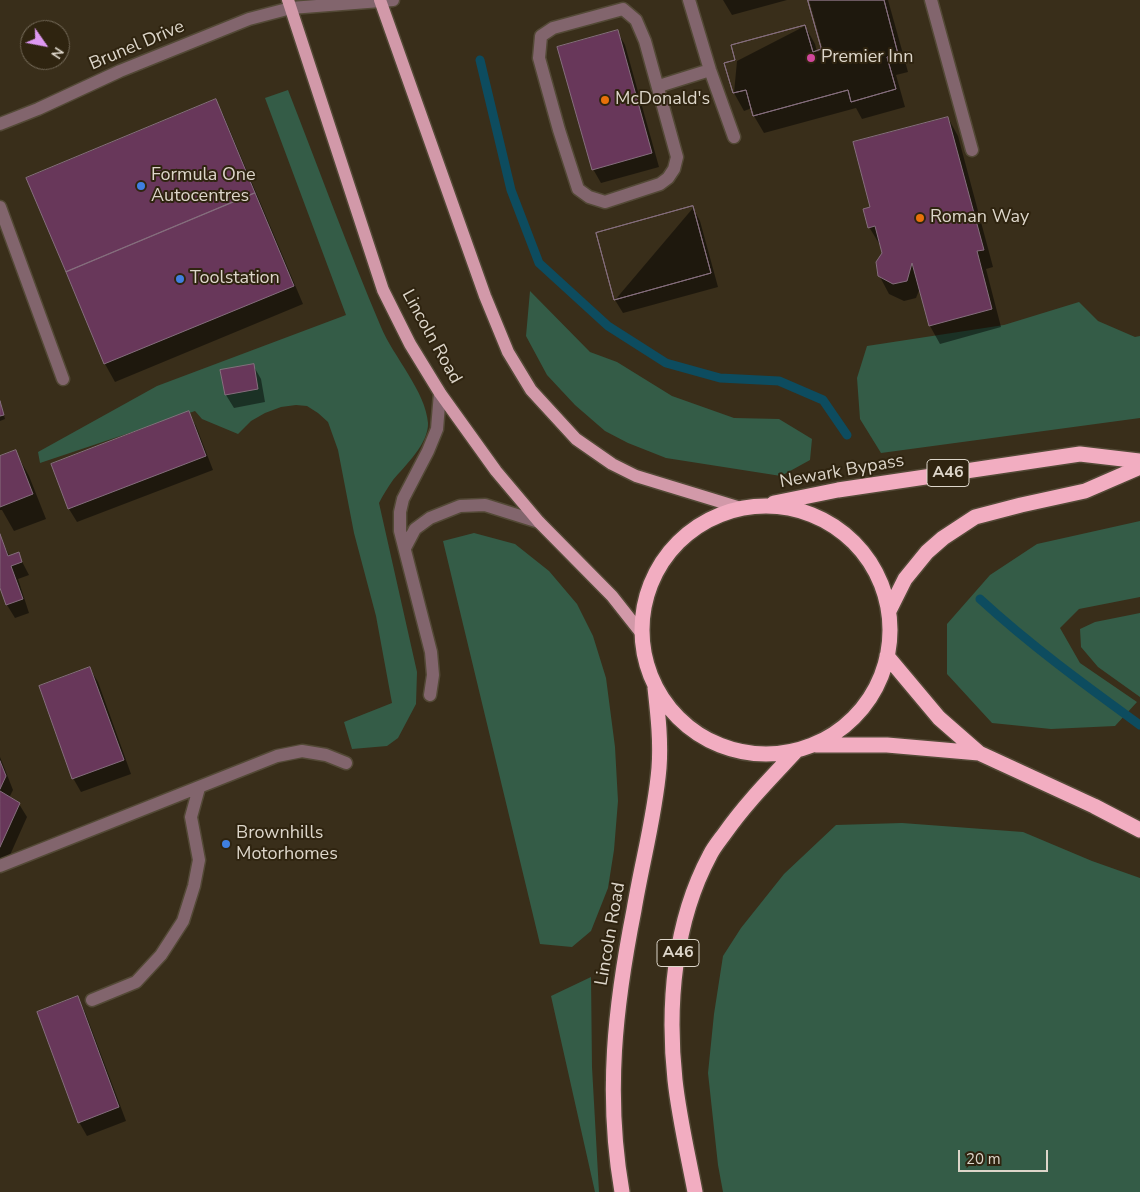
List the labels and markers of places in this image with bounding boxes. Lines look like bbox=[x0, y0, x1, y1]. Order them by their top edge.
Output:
place label: Premier Inn bbox=[821, 47, 913, 69]
marker: Premier Inn bbox=[805, 52, 817, 64]
place label: McDonald's bbox=[615, 89, 710, 111]
marker: McDonald's bbox=[599, 94, 611, 106]
place label: Formula One Autocentres bbox=[151, 165, 256, 208]
marker: Formula One Autocentres bbox=[135, 180, 147, 192]
place label: Roman Way bbox=[930, 207, 1029, 229]
marker: Roman Way bbox=[914, 212, 926, 224]
place label: Toolstation bbox=[190, 268, 280, 290]
marker: Toolstation bbox=[174, 273, 186, 285]
place label: Brownhills Motorhomes bbox=[236, 823, 338, 866]
marker: Brownhills Motorhomes bbox=[220, 838, 232, 850]

